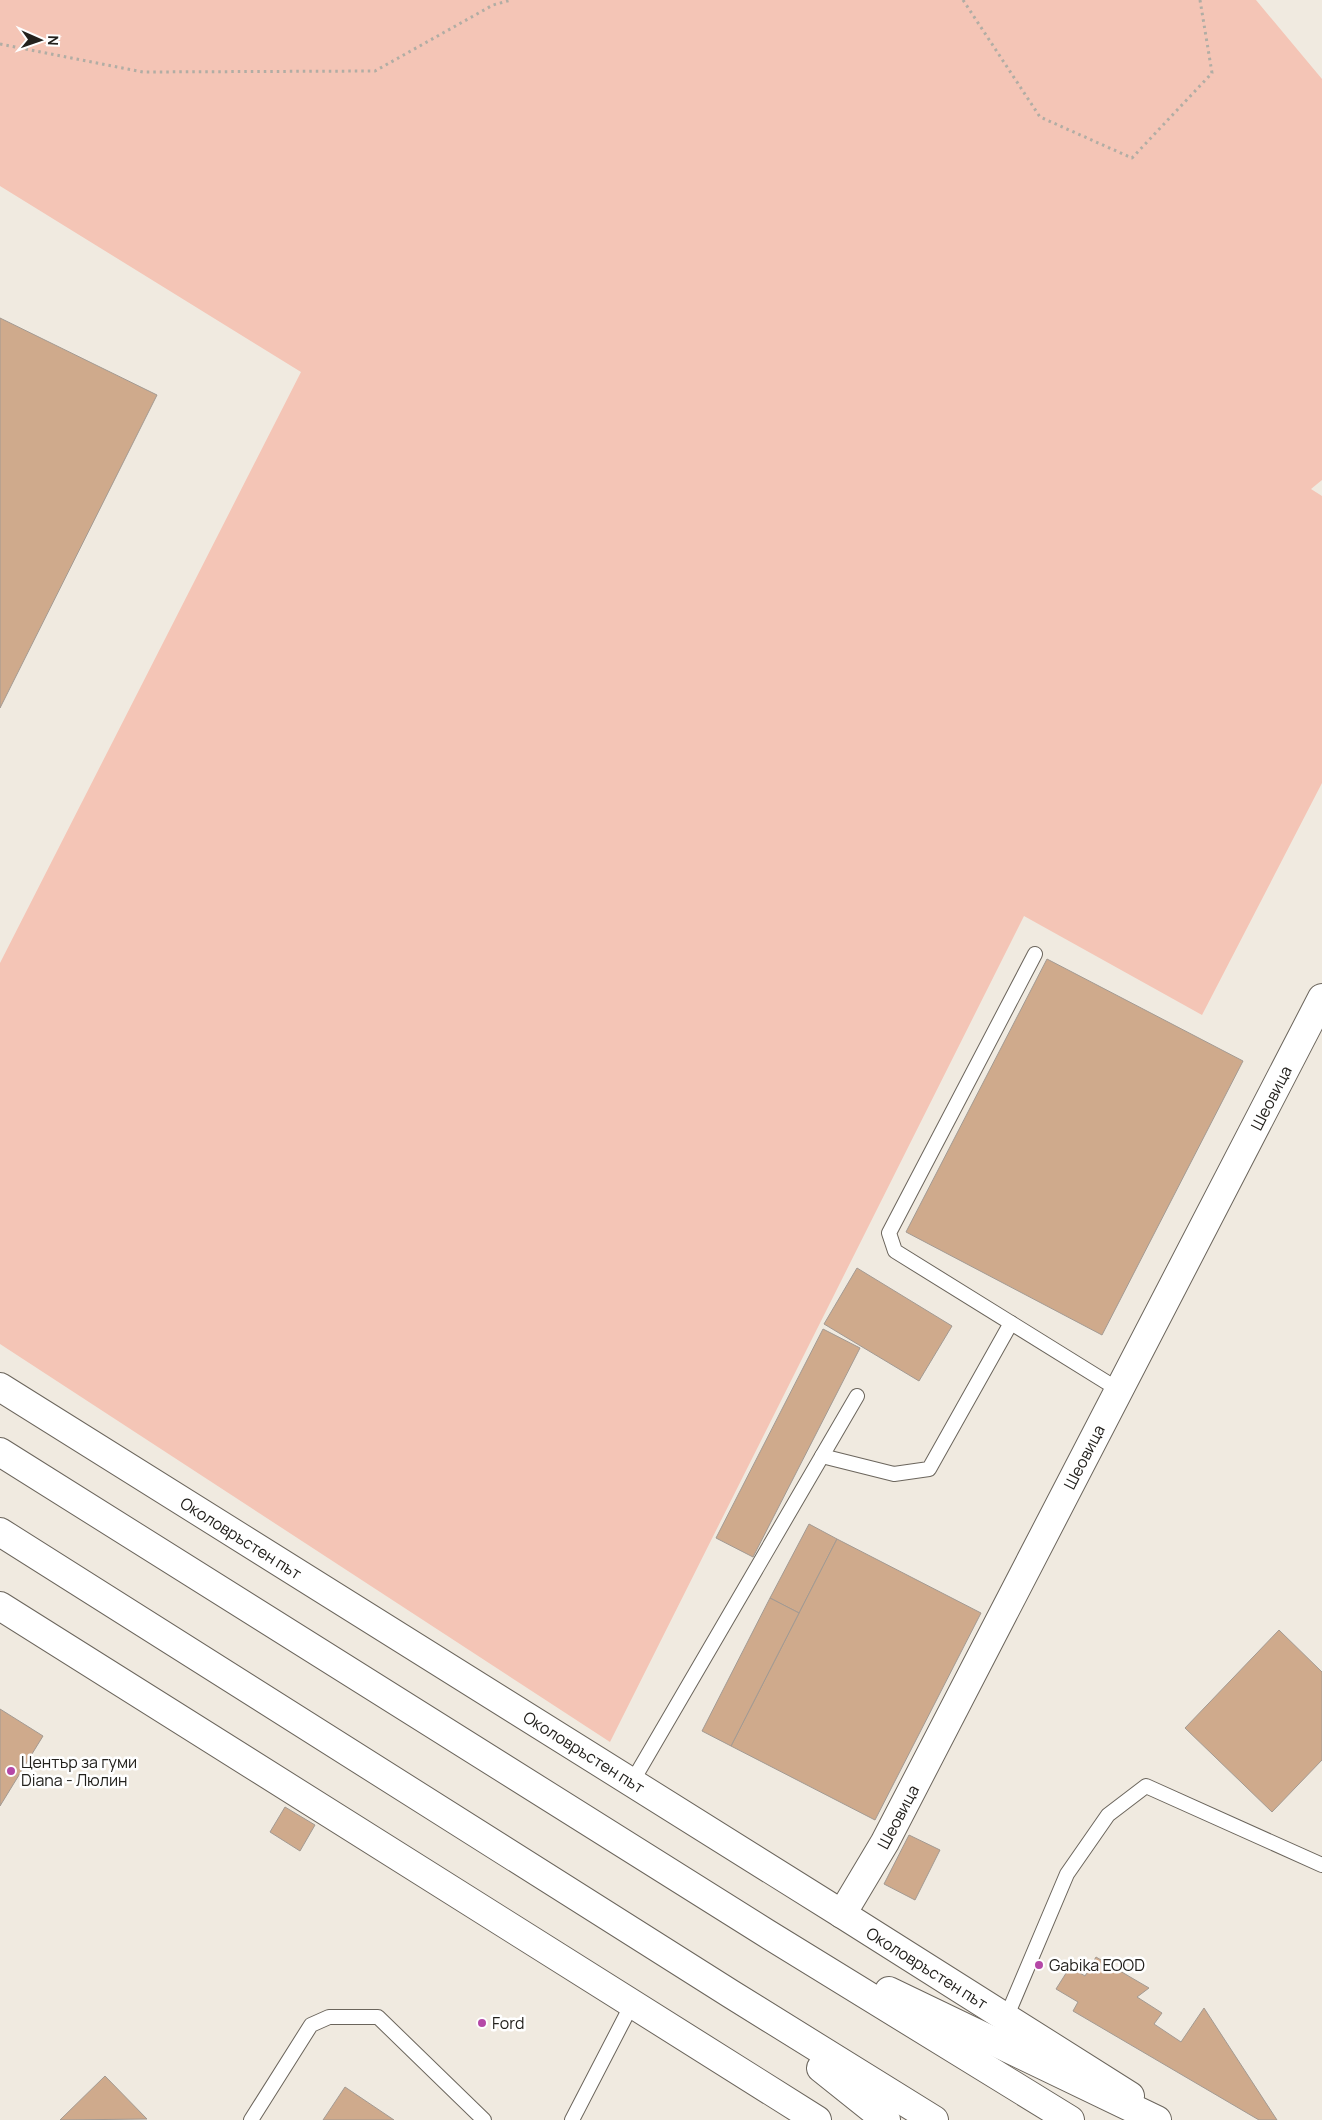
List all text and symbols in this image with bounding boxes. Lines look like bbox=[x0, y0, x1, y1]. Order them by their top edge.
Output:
north arrow bbox=[15, 15, 65, 65]
text: N bbox=[44, 35, 63, 46]
street label: Шеовица bbox=[1245, 1062, 1297, 1134]
street label: Шеовица bbox=[1058, 1421, 1110, 1493]
street label: Околовръстен път bbox=[176, 1492, 306, 1584]
street label: Околовръстен път bbox=[519, 1706, 649, 1798]
place label: Център за гуми Diana - Люлин bbox=[21, 1751, 137, 1791]
marker: Център за гуми Diana - Люлин bbox=[5, 1765, 17, 1777]
street label: Шеовица bbox=[872, 1781, 924, 1853]
street label: Околовръстен път bbox=[862, 1922, 992, 2014]
place label: Gabika EOOD bbox=[1049, 1954, 1145, 1976]
marker: Gabika EOOD bbox=[1033, 1959, 1045, 1971]
place label: Ford bbox=[492, 2012, 524, 2034]
marker: Ford bbox=[476, 2017, 488, 2029]

